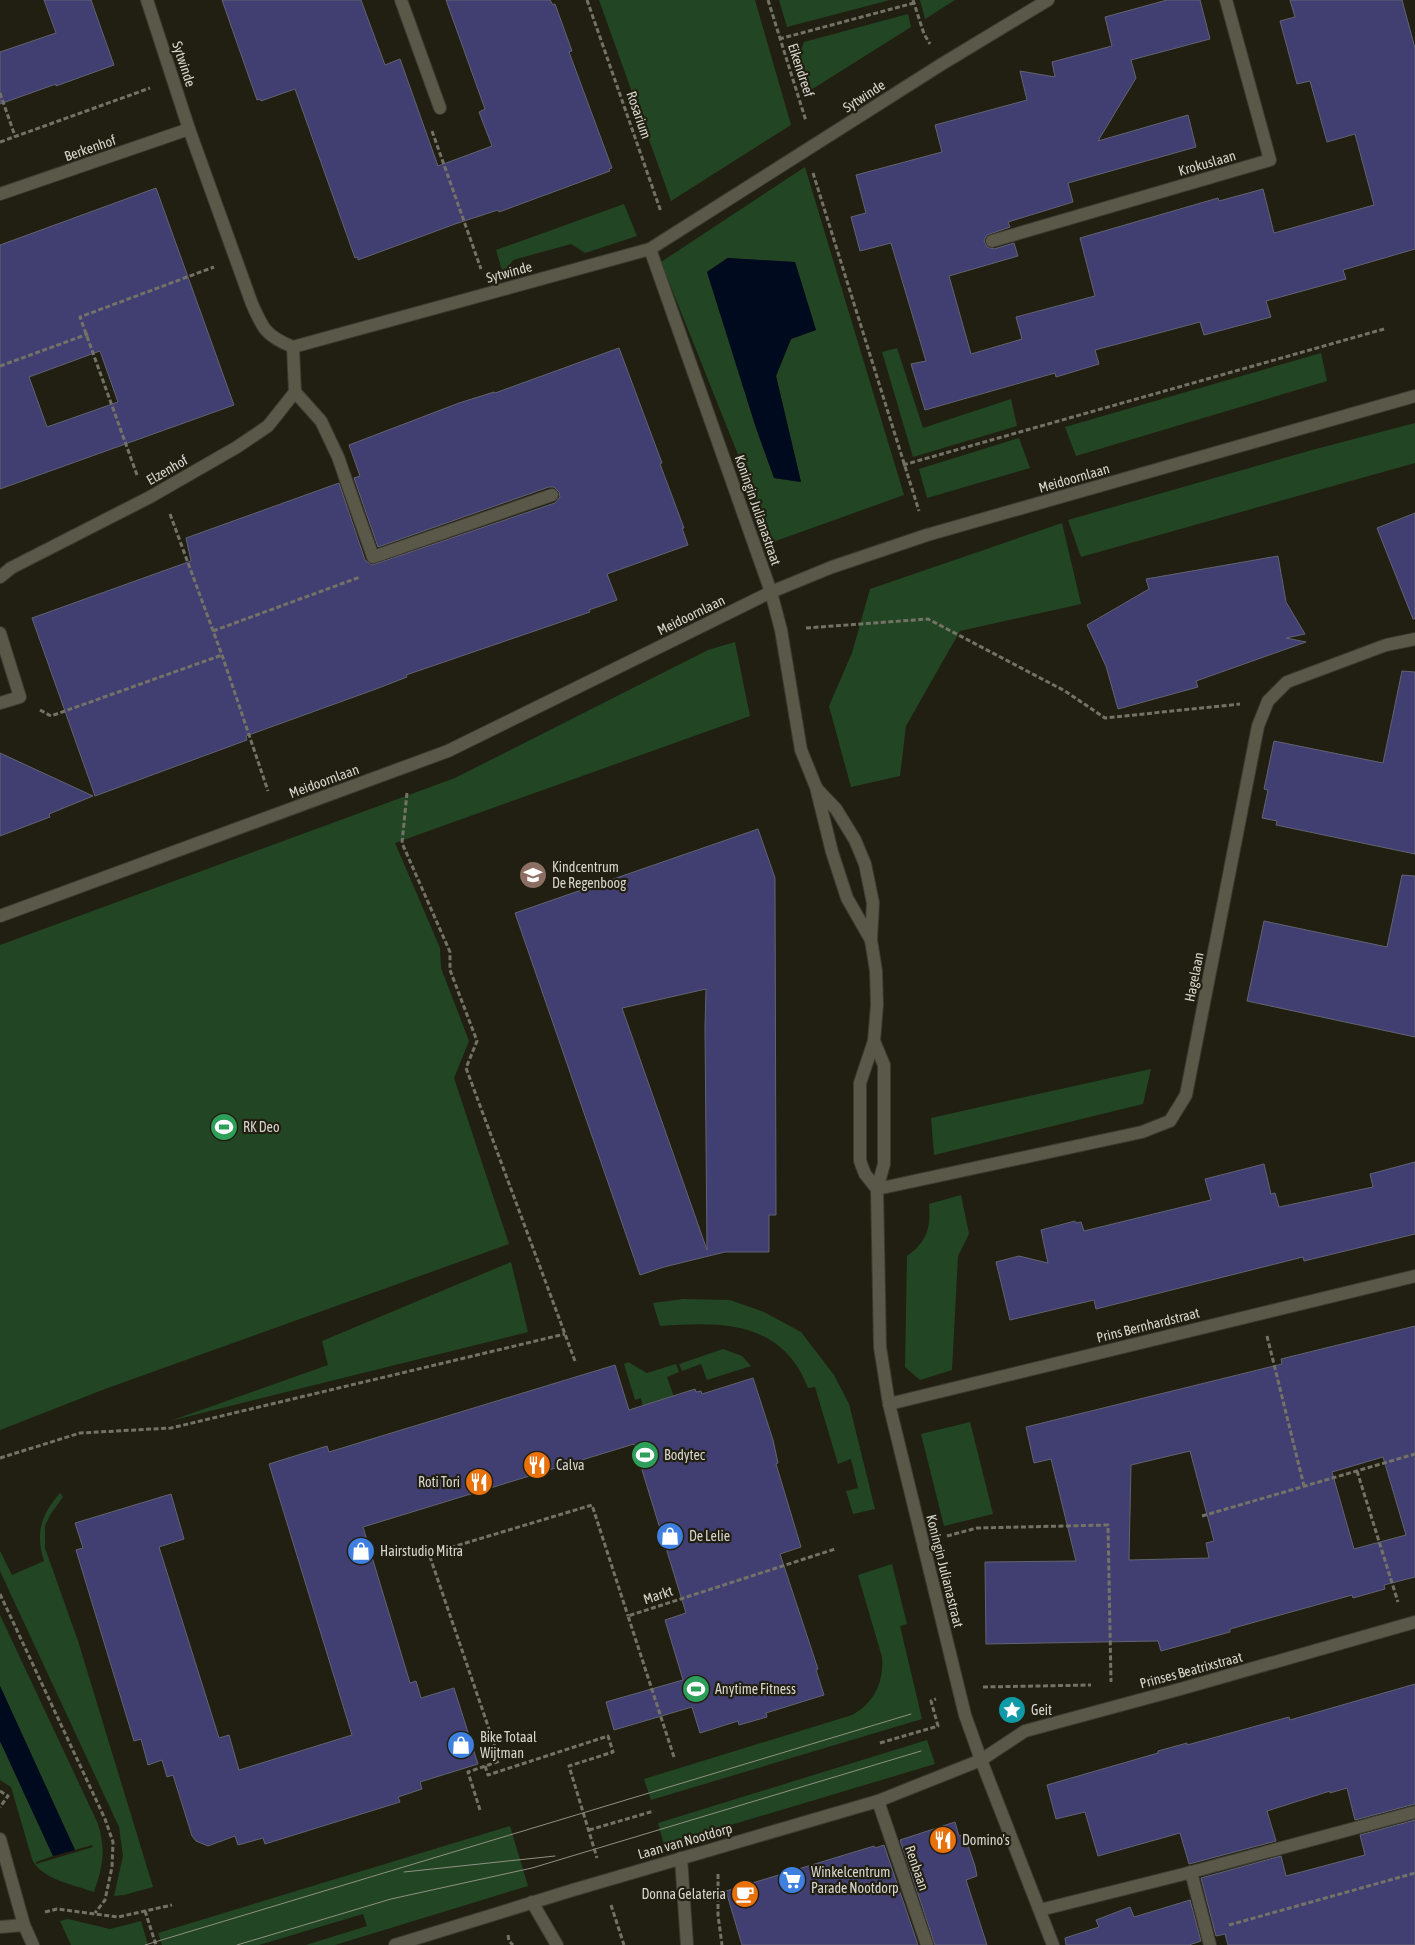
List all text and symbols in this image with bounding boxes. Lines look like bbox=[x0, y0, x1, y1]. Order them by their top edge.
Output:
street label: Sytwinde bbox=[169, 39, 199, 89]
street label: Eikendreef bbox=[785, 41, 817, 99]
street label: Sytwinde bbox=[840, 77, 888, 115]
street label: Rosarium bbox=[623, 89, 655, 141]
street label: Berkenhof bbox=[62, 132, 118, 164]
street label: Krokuslaan bbox=[1176, 147, 1238, 179]
street label: Sytwinde bbox=[484, 258, 534, 286]
street label: Elzenhof bbox=[144, 452, 191, 488]
street label: Koningin Julianastraat bbox=[732, 453, 784, 567]
street label: Meidoornlaan bbox=[1037, 460, 1111, 496]
street label: Meidoornlaan bbox=[655, 592, 727, 638]
street label: Meidoornlaan bbox=[287, 761, 361, 801]
place label: Kindcentrum De Regenboog bbox=[552, 859, 626, 891]
school or university icon: Kindcentrum De Regenboog bbox=[518, 860, 548, 890]
street label: Hagelaan bbox=[1181, 951, 1207, 1003]
sports icon: RK Deo bbox=[209, 1112, 239, 1142]
place label: RK Deo bbox=[243, 1119, 279, 1135]
street label: Prins Bernhardstraat bbox=[1095, 1304, 1201, 1346]
sports icon: Bodytec bbox=[630, 1440, 660, 1470]
place label: Bodytec bbox=[664, 1447, 706, 1463]
restaurant icon: Calva bbox=[522, 1450, 552, 1480]
place label: Calva bbox=[556, 1457, 585, 1473]
restaurant icon: Roti Tori bbox=[464, 1467, 494, 1497]
place label: Roti Tori bbox=[418, 1474, 460, 1490]
street label: Koningin Julianastraat bbox=[923, 1513, 967, 1629]
shop icon: De Lelie bbox=[655, 1521, 685, 1551]
place label: De Lelie bbox=[689, 1528, 730, 1544]
shop icon: Hairstudio Mitra bbox=[346, 1536, 376, 1566]
place label: Hairstudio Mitra bbox=[380, 1543, 463, 1559]
street label: Markt bbox=[641, 1583, 675, 1607]
street label: Prinses Beatrixstraat bbox=[1138, 1649, 1244, 1691]
sports icon: Anytime Fitness bbox=[681, 1674, 711, 1704]
place label: Anytime Fitness bbox=[715, 1681, 796, 1697]
place icon: Geit bbox=[997, 1695, 1027, 1725]
place label: Geit bbox=[1031, 1702, 1052, 1718]
place label: Bike Totaal Wijtman bbox=[480, 1729, 537, 1761]
shop icon: Bike Totaal Wijtman bbox=[446, 1730, 476, 1760]
street label: Laan van Nootdorp bbox=[636, 1820, 734, 1862]
restaurant icon: Domino's bbox=[928, 1825, 958, 1855]
place label: Domino's bbox=[962, 1832, 1010, 1848]
street label: Renbaan bbox=[902, 1843, 932, 1893]
place label: Winkelcentrum Parade Nootdorp bbox=[811, 1864, 899, 1896]
supermarket icon: Winkelcentrum Parade Nootdorp bbox=[777, 1865, 807, 1895]
cafe icon: Donna Gelateria bbox=[730, 1879, 760, 1909]
place label: Donna Gelateria bbox=[641, 1886, 726, 1902]

